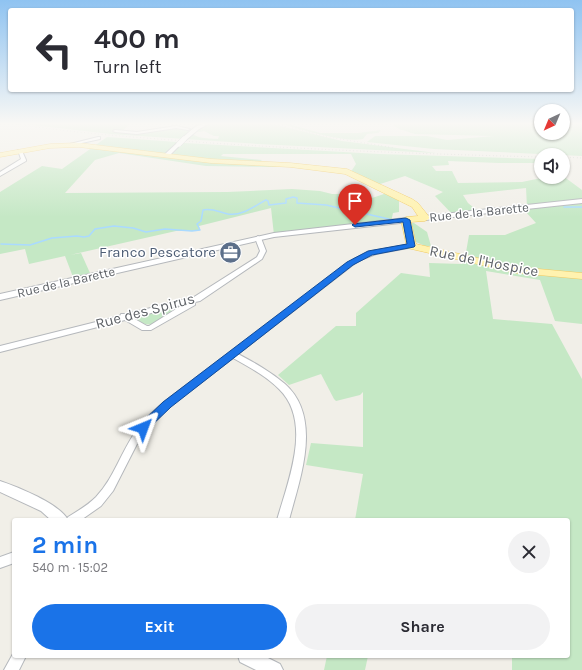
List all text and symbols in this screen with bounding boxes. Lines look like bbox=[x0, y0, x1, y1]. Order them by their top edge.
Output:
text: 400 m bbox=[94, 22, 180, 55]
icon: left bbox=[28, 24, 80, 76]
text: Turn left bbox=[94, 56, 162, 78]
north arrow bbox=[534, 104, 570, 140]
map controls bbox=[534, 104, 570, 184]
button: sound bbox=[534, 148, 570, 184]
pin bbox=[338, 184, 372, 225]
icon: arrive bbox=[344, 190, 366, 212]
street label: Rue de la Barette bbox=[428, 199, 530, 225]
office icon: Franco Pescatore bbox=[218, 239, 244, 265]
street label: Rue de l'Hospice bbox=[428, 242, 540, 280]
place label: Franco Pescatore bbox=[99, 243, 216, 261]
street label: Rue de la Barette bbox=[16, 263, 117, 301]
street label: Rue des Spirus bbox=[93, 289, 197, 333]
position arrow bbox=[122, 407, 164, 449]
text: 2 min bbox=[32, 531, 98, 559]
button: close bbox=[508, 531, 550, 573]
text: 540 m · 15:02 bbox=[32, 560, 108, 575]
button: Exit bbox=[32, 604, 287, 650]
button: Share bbox=[295, 604, 550, 650]

